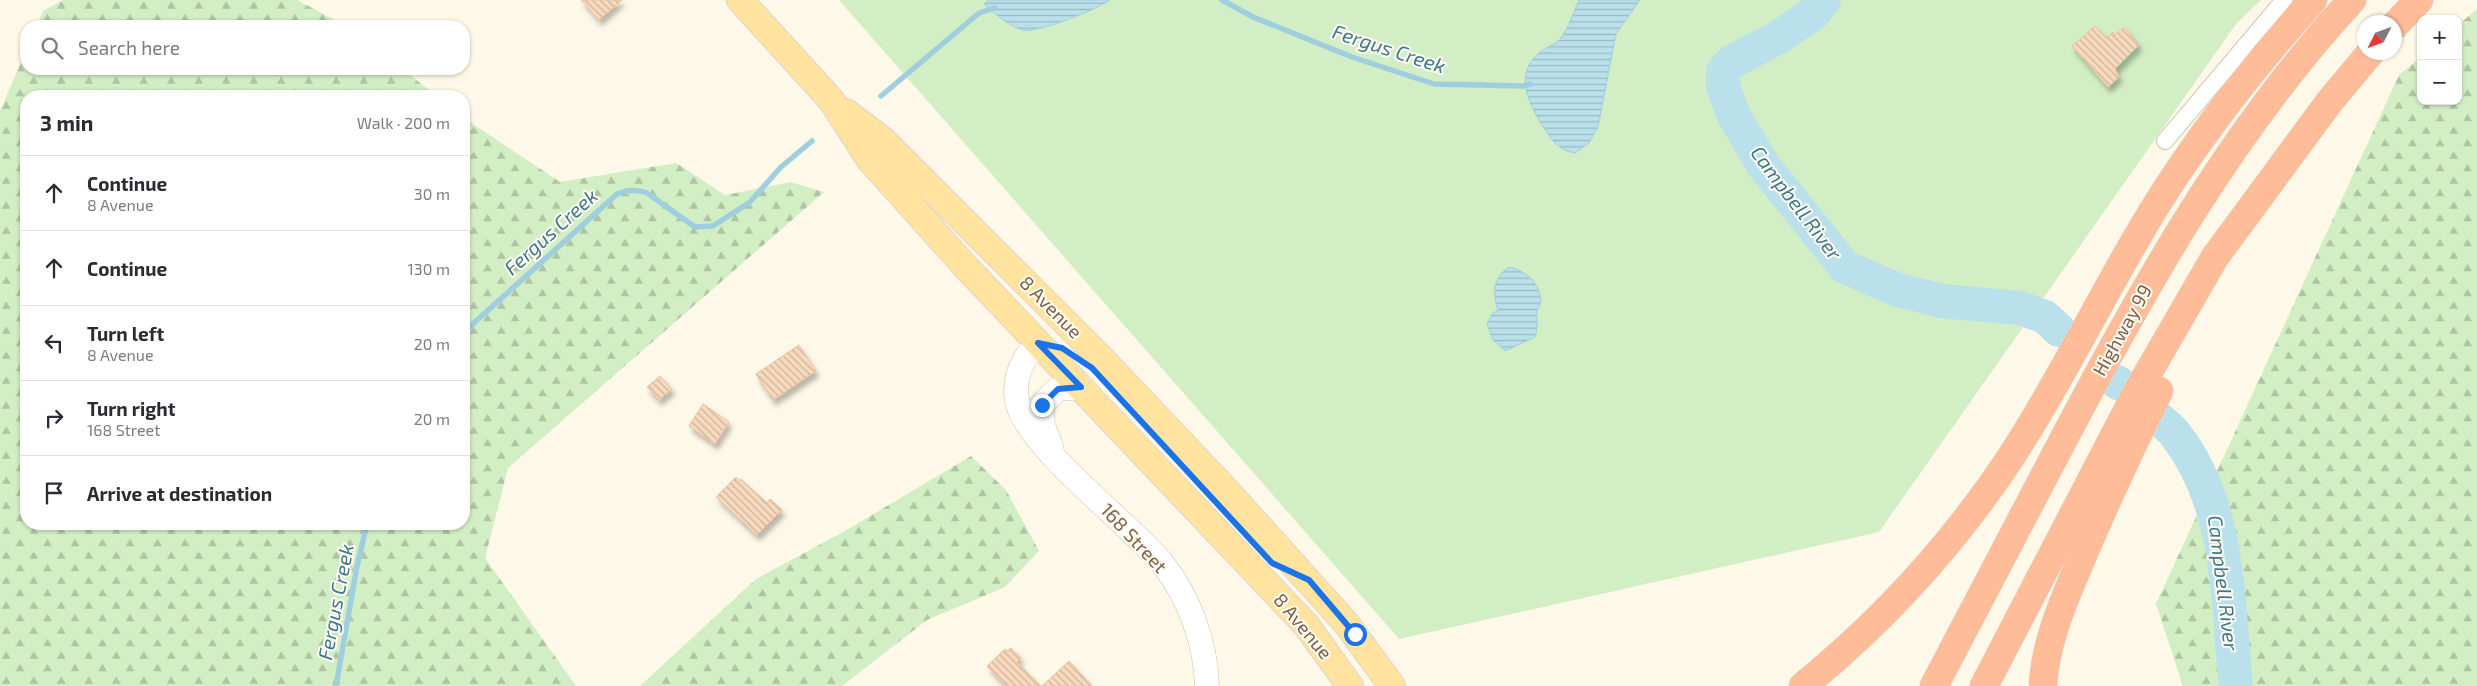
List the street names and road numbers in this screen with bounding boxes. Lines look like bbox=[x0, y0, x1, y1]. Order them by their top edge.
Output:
street label: 8 Avenue bbox=[1015, 271, 1087, 343]
street label: Highway 99 bbox=[2087, 280, 2156, 379]
street label: 168 Street bbox=[1096, 498, 1172, 577]
street label: 8 Avenue bbox=[1269, 588, 1338, 663]

